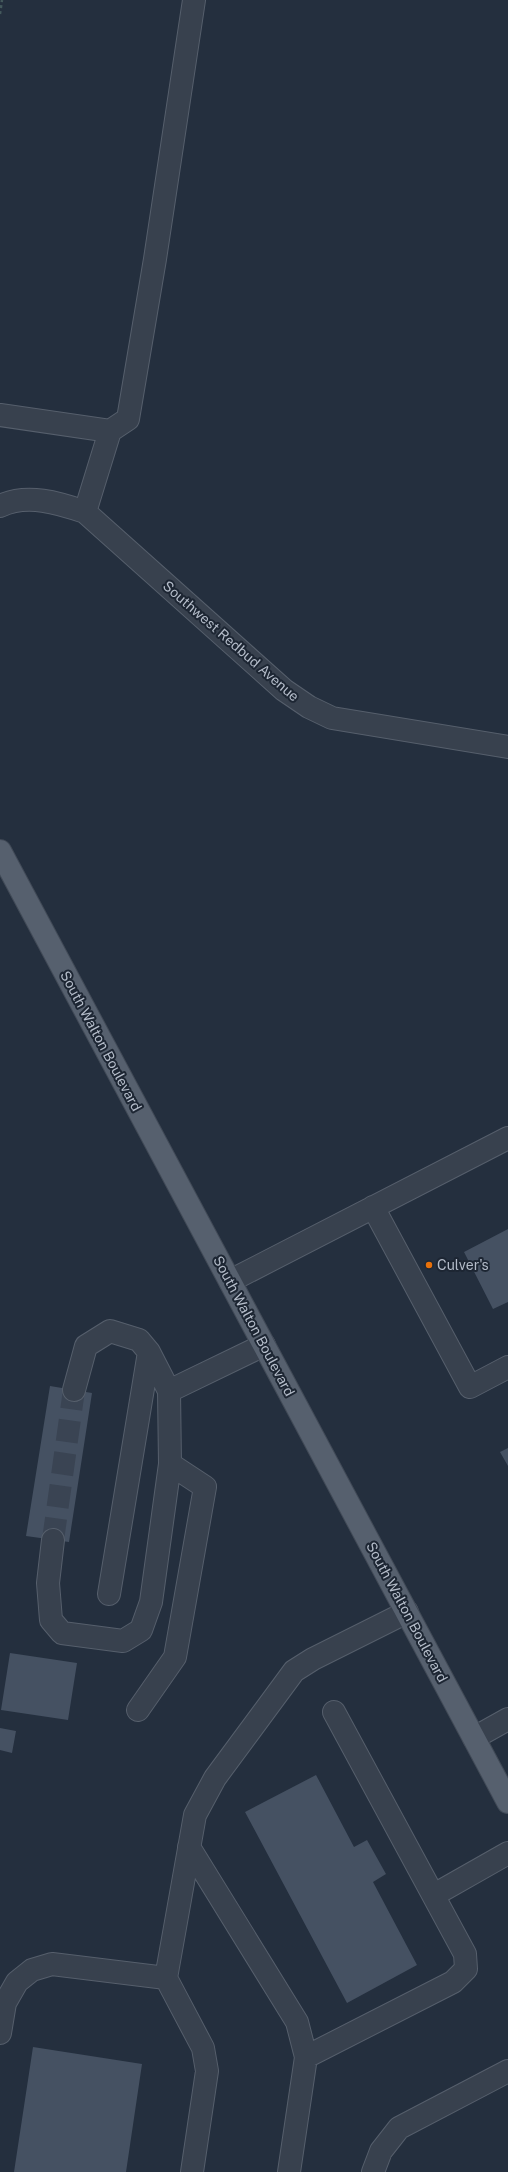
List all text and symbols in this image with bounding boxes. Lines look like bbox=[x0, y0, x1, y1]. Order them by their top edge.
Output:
street label: Southwest Redbud Avenue bbox=[160, 578, 302, 704]
street label: South Walton Boulevard bbox=[57, 968, 145, 1114]
street label: South Walton Boulevard bbox=[210, 1253, 298, 1399]
place label: Culver's bbox=[437, 1257, 489, 1273]
marker: Culver's bbox=[424, 1260, 434, 1270]
street label: South Walton Boulevard bbox=[363, 1539, 451, 1685]

